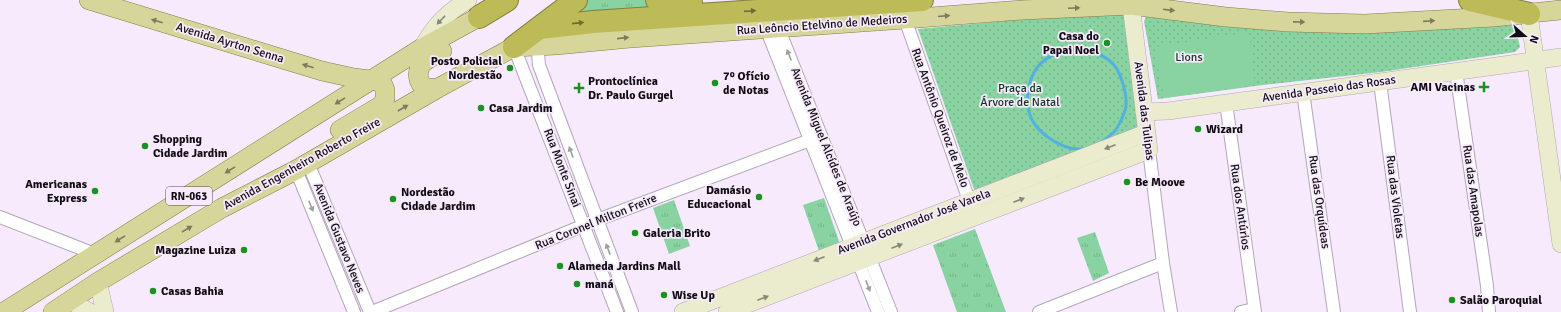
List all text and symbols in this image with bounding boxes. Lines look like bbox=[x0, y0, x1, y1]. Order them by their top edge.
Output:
one-way arrow bbox=[1068, 4, 1080, 11]
one-way arrow bbox=[1163, 7, 1176, 13]
one-way arrow bbox=[744, 8, 756, 15]
street label: Rua Leôncio Etelvino de Medeiros bbox=[736, 12, 908, 38]
one-way arrow bbox=[938, 13, 950, 20]
one-way arrow bbox=[437, 16, 446, 25]
north arrow bbox=[1505, 16, 1545, 56]
one-way arrow bbox=[150, 18, 162, 24]
one-way arrow bbox=[1423, 18, 1435, 25]
street label: Avenida Ayrton Senna bbox=[174, 19, 286, 67]
one-way arrow bbox=[1293, 19, 1306, 25]
one-way arrow bbox=[572, 20, 585, 27]
place label: Casa do Papai Noel bbox=[1043, 29, 1099, 58]
text: N bbox=[1527, 33, 1541, 45]
one-way arrow bbox=[617, 35, 629, 42]
marker: Casa do Papai Noel bbox=[1102, 38, 1112, 48]
street label: Rua Antônio Queiroz de Melo bbox=[908, 46, 972, 190]
one-way arrow bbox=[785, 48, 791, 60]
park label: Lions bbox=[1175, 50, 1203, 65]
place label: Posto Policial Nordestão bbox=[431, 54, 502, 83]
street label: Avenida das Tulipas bbox=[1130, 61, 1158, 161]
one-way arrow bbox=[302, 63, 314, 69]
marker: Posto Policial Nordestão bbox=[505, 63, 515, 73]
street label: Avenida Miguel Alcídes de Araújo bbox=[787, 65, 865, 229]
place label: 7º Ofício de Notas bbox=[723, 69, 770, 98]
street label: Avenida Passeio das Rosas bbox=[1261, 72, 1397, 106]
place label: Prontoclínica Dr. Paulo Gurgel bbox=[588, 74, 674, 103]
marker: 7º Ofício de Notas bbox=[710, 78, 720, 88]
place label: AMI Vacinas bbox=[1411, 80, 1476, 95]
park label: Praça da Árvore de Natal bbox=[980, 81, 1060, 110]
marker: AMI Vacinas bbox=[1478, 81, 1490, 93]
marker: Prontoclínica Dr. Paulo Gurgel bbox=[573, 82, 585, 94]
one-way arrow bbox=[335, 97, 345, 105]
place label: Casa Jardim bbox=[489, 101, 553, 116]
marker: Casa Jardim bbox=[476, 103, 486, 113]
one-way arrow bbox=[397, 105, 409, 112]
street label: Avenida Engenheiro Roberto Freire bbox=[221, 114, 383, 214]
place label: Wizard bbox=[1206, 122, 1244, 137]
marker: Wizard bbox=[1193, 124, 1203, 134]
street label: Rua Monte Sinai bbox=[540, 126, 584, 210]
place label: Shopping Cidade Jardim bbox=[153, 132, 228, 161]
marker: Shopping Cidade Jardim bbox=[140, 141, 150, 151]
one-way arrow bbox=[1103, 144, 1115, 150]
street label: Rua das Amapolas bbox=[1459, 144, 1487, 238]
one-way arrow bbox=[568, 145, 574, 157]
street label: Rua das Orquídeas bbox=[1305, 154, 1333, 250]
street label: Rua das Violetas bbox=[1382, 154, 1408, 240]
street label: Rua dos Antúrios bbox=[1227, 163, 1253, 251]
one-way arrow bbox=[224, 166, 236, 173]
place label: Be Moove bbox=[1135, 175, 1185, 190]
place label: Americanas Express bbox=[25, 177, 88, 206]
marker: Be Moove bbox=[1122, 177, 1132, 187]
street label: Avenida Gustavo Neves bbox=[310, 181, 368, 295]
place label: Damásio Educacional bbox=[687, 183, 751, 212]
place label: Nordestão Cidade Jardim bbox=[401, 185, 476, 214]
marker: Americanas Express bbox=[90, 186, 100, 196]
street label: Avenida Governador José Varela bbox=[835, 186, 993, 258]
road number: RN-063 bbox=[166, 187, 212, 205]
street label: Rua Coronel Milton Freire bbox=[533, 191, 659, 253]
marker: Damásio Educacional bbox=[754, 192, 764, 202]
marker: Nordestão Cidade Jardim bbox=[388, 194, 398, 204]
one-way arrow bbox=[1013, 196, 1025, 202]
one-way arrow bbox=[308, 201, 314, 212]
one-way arrow bbox=[182, 225, 192, 233]
place label: Galeria Brito bbox=[643, 226, 710, 241]
marker: Galeria Brito bbox=[630, 228, 640, 238]
one-way arrow bbox=[114, 235, 126, 242]
place label: Magazine Luiza bbox=[155, 243, 236, 258]
one-way arrow bbox=[605, 243, 611, 255]
one-way arrow bbox=[892, 243, 904, 249]
marker: Magazine Luiza bbox=[239, 245, 249, 255]
one-way arrow bbox=[812, 257, 824, 263]
place label: Alameda Jardins Mall bbox=[568, 259, 681, 274]
marker: Alameda Jardins Mall bbox=[555, 261, 565, 271]
place label: maná bbox=[585, 277, 614, 292]
marker: maná bbox=[572, 279, 582, 289]
one-way arrow bbox=[865, 280, 871, 292]
place label: Casas Bahia bbox=[161, 284, 224, 299]
marker: Casas Bahia bbox=[148, 286, 158, 296]
place label: Wise Up bbox=[672, 288, 715, 303]
marker: Wise Up bbox=[659, 290, 669, 300]
place label: Salão Paroquial bbox=[1460, 293, 1542, 308]
one-way arrow bbox=[757, 294, 769, 300]
marker: Salão Paroquial bbox=[1447, 295, 1457, 305]

